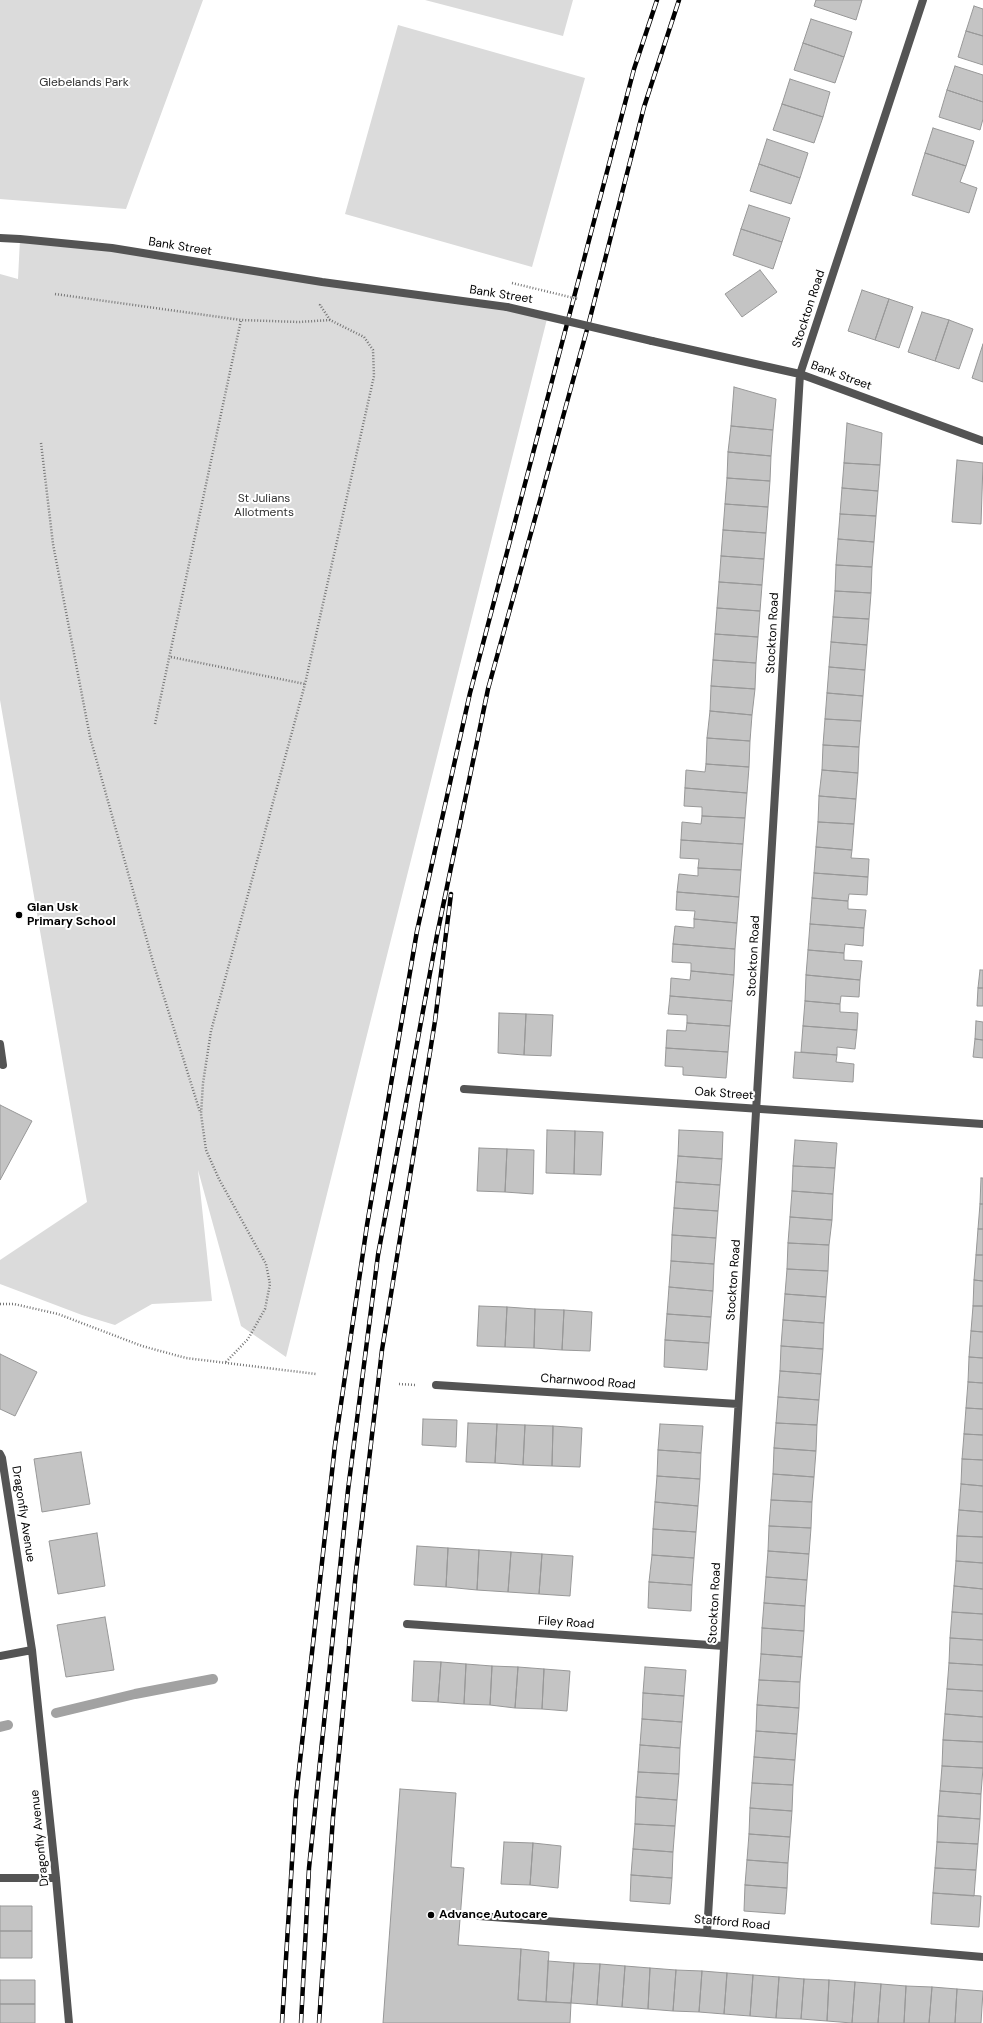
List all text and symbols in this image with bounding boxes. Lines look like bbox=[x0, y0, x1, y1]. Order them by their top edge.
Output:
park label: Glebelands Park bbox=[39, 76, 129, 90]
street label: Bank Street bbox=[147, 235, 213, 259]
street label: Stockton Road bbox=[790, 268, 828, 350]
street label: Bank Street bbox=[468, 283, 534, 307]
street label: Bank Street bbox=[809, 358, 873, 394]
park label: St Julians Allotments bbox=[234, 492, 294, 520]
street label: Stockton Road bbox=[764, 592, 782, 674]
place label: Glan Usk Primary School bbox=[27, 901, 116, 929]
marker: Glan Usk Primary School bbox=[14, 910, 24, 920]
street label: Stockton Road bbox=[745, 915, 763, 997]
street label: Oak Street bbox=[694, 1085, 754, 1103]
street label: Stockton Road bbox=[724, 1239, 744, 1321]
street label: Charnwood Road bbox=[540, 1371, 636, 1393]
street label: Dragonfly Avenue bbox=[8, 1465, 38, 1563]
street label: Stockton Road bbox=[706, 1562, 724, 1644]
street label: Filey Road bbox=[537, 1614, 595, 1632]
street label: Dragonfly Avenue bbox=[28, 1789, 52, 1887]
place label: Advance Autocare bbox=[439, 1908, 548, 1922]
marker: Advance Autocare bbox=[426, 1910, 436, 1920]
street label: Stafford Road bbox=[693, 1913, 771, 1933]

